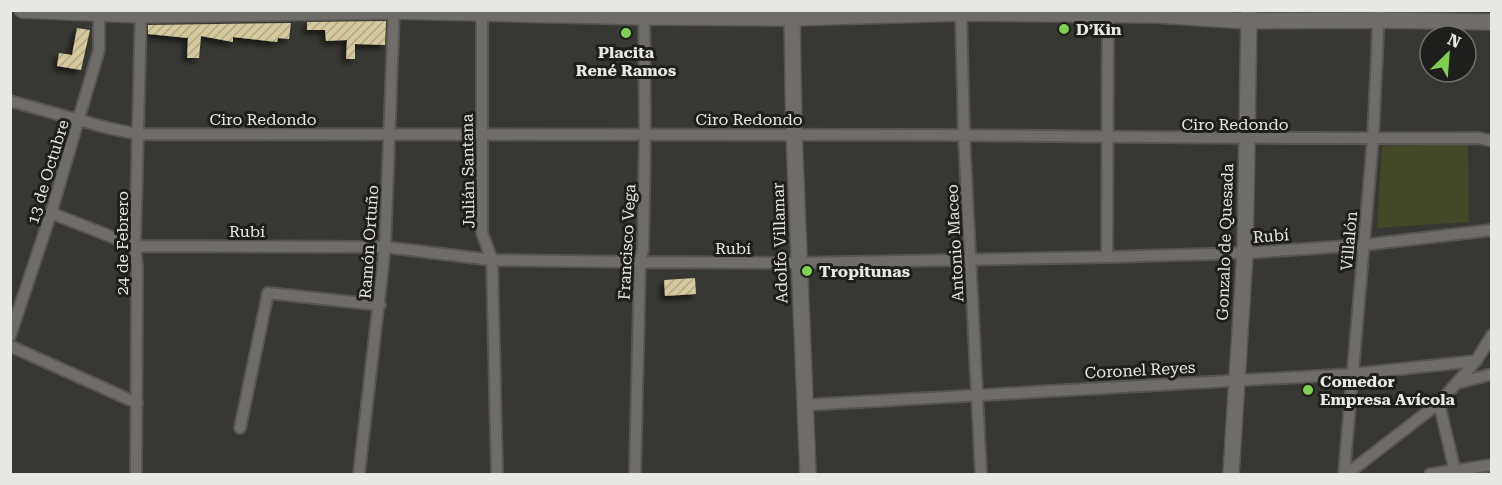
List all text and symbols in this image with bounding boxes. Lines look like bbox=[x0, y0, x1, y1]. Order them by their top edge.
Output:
place label: D’Kin bbox=[1076, 20, 1122, 39]
marker: D’Kin bbox=[1057, 22, 1071, 36]
north arrow bbox=[1418, 24, 1478, 84]
marker: Placita René Ramos bbox=[619, 26, 633, 40]
text: N bbox=[1445, 30, 1464, 52]
place label: Placita René Ramos bbox=[576, 43, 676, 80]
street label: Ciro Redondo bbox=[209, 110, 317, 129]
street label: Ciro Redondo bbox=[695, 110, 803, 129]
street label: Julián Santana bbox=[457, 113, 478, 228]
street label: Ciro Redondo bbox=[1181, 115, 1289, 134]
street label: 13 de Octubre bbox=[23, 117, 73, 227]
street label: Gonzalo de Quesada bbox=[1213, 163, 1237, 321]
street label: Adolfo Villamar bbox=[768, 182, 792, 304]
street label: Francisco Vega bbox=[614, 183, 640, 300]
street label: Ramón Ortuño bbox=[356, 184, 382, 300]
street label: Antonio Maceo bbox=[942, 184, 968, 302]
street label: 24 de Febrero bbox=[113, 191, 132, 295]
street label: Villalón bbox=[1337, 210, 1361, 272]
street label: Rubí bbox=[229, 222, 265, 241]
street label: Rubí bbox=[1252, 225, 1290, 247]
street label: Rubí bbox=[715, 239, 751, 258]
place label: Tropitunas bbox=[819, 262, 910, 281]
marker: Tropitunas bbox=[800, 264, 814, 278]
street label: Coronel Reyes bbox=[1084, 358, 1196, 382]
place label: Comedor Empresa Avícola bbox=[1320, 372, 1456, 409]
marker: Comedor Empresa Avícola bbox=[1301, 383, 1315, 397]

